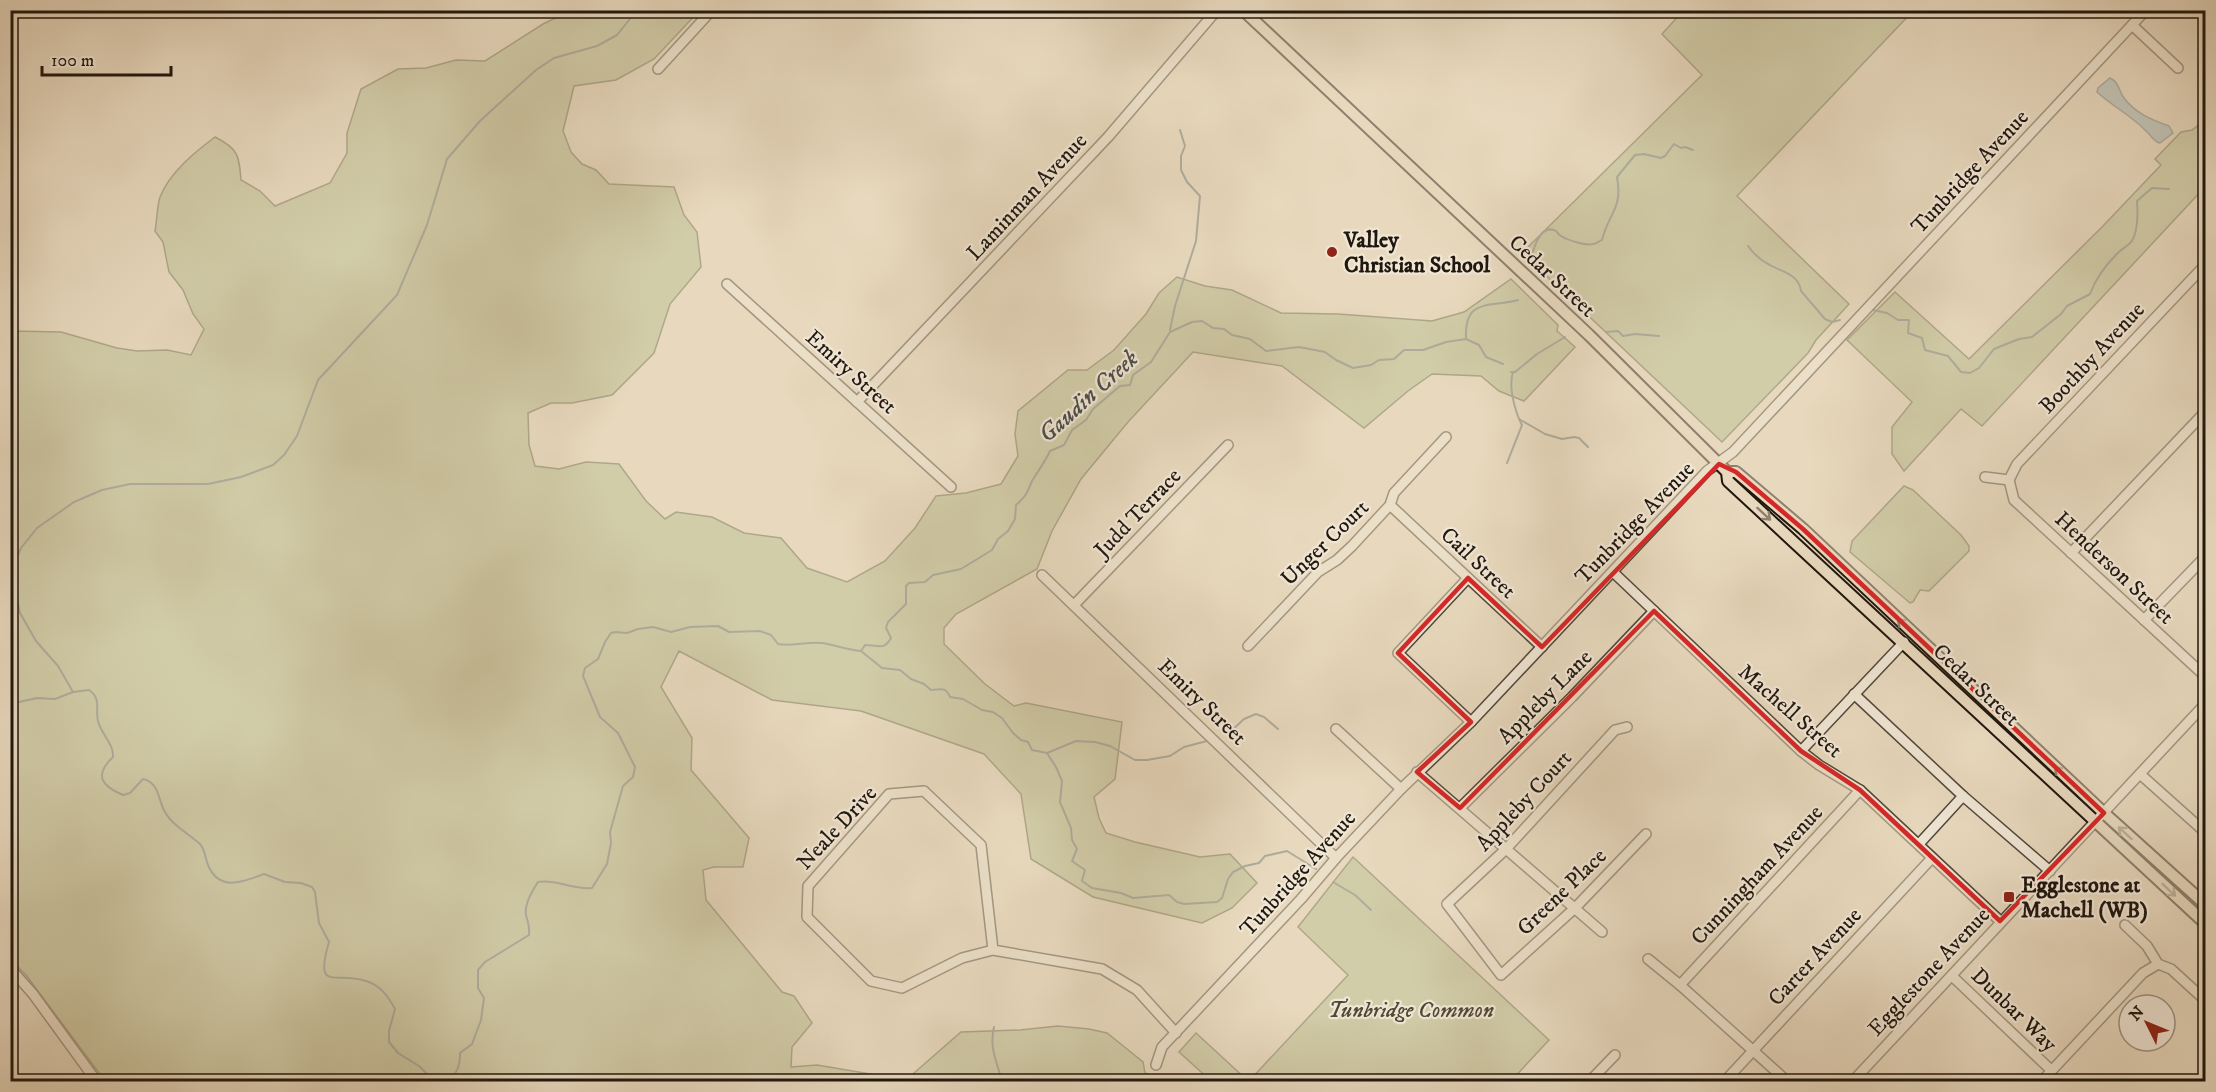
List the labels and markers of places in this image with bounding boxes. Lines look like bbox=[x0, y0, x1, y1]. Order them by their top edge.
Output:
place label: Valley Christian School bbox=[1343, 227, 1490, 279]
marker: Valley Christian School bbox=[1325, 245, 1339, 259]
place label: Egglestone at Machell (WB) bbox=[2021, 872, 2148, 924]
marker: Egglestone at Machell (WB) bbox=[2002, 890, 2016, 904]

